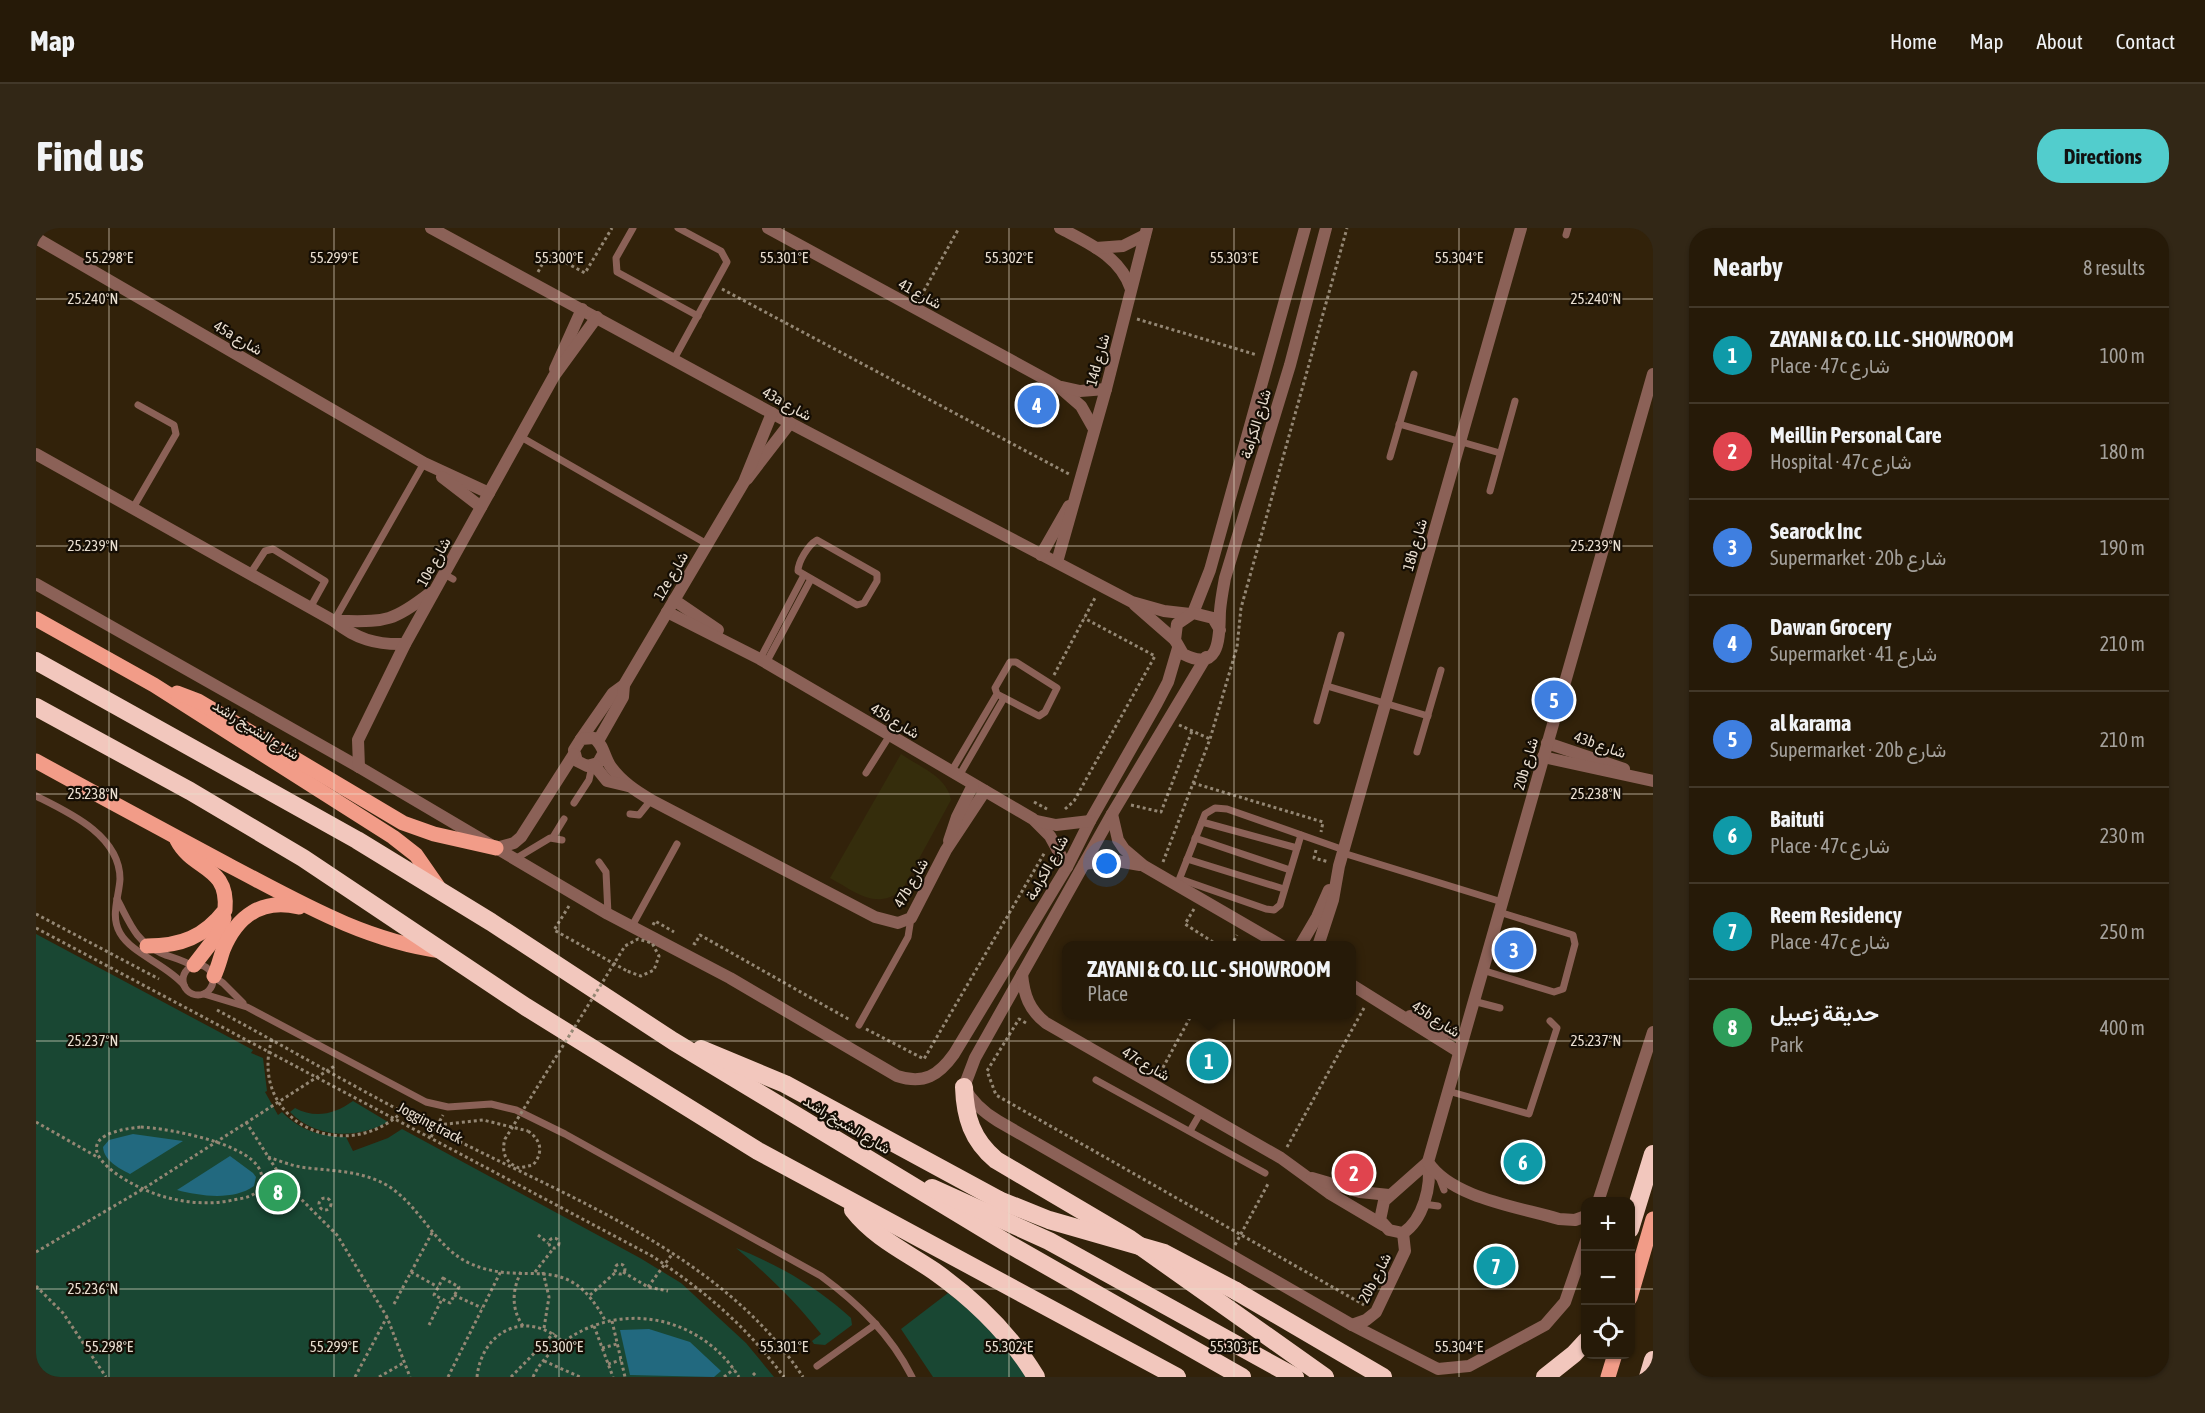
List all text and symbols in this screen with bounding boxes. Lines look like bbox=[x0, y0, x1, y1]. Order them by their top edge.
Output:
text: Map bbox=[30, 25, 75, 57]
text: Home bbox=[1890, 29, 1937, 53]
text: Map bbox=[1970, 29, 2004, 53]
text: About bbox=[2037, 29, 2083, 53]
text: Contact bbox=[2116, 29, 2175, 53]
button: Directions bbox=[2037, 129, 2169, 183]
text: Find us bbox=[36, 132, 144, 180]
text: 55.298°E bbox=[85, 249, 134, 266]
text: 55.299°E bbox=[310, 249, 359, 266]
text: 55.300°E bbox=[535, 249, 584, 266]
text: 55.301°E bbox=[760, 249, 809, 266]
text: 55.302°E bbox=[985, 249, 1034, 266]
text: 55.303°E bbox=[1210, 249, 1259, 266]
text: 55.304°E bbox=[1435, 249, 1484, 266]
text: Nearby bbox=[1713, 252, 1783, 282]
text: 8 results bbox=[2083, 256, 2145, 279]
street label: شارع 41 bbox=[894, 275, 945, 315]
text: 25.240°N bbox=[68, 290, 118, 307]
text: 25.240°N bbox=[1571, 290, 1621, 307]
street label: 45a شارع bbox=[209, 317, 266, 361]
text: ZAYANI & CO. LLC - SHOWROOM bbox=[1770, 326, 2014, 352]
street label: 14d شارع bbox=[1082, 332, 1116, 389]
text: 1 bbox=[1728, 344, 1737, 367]
text: 100 m bbox=[2100, 344, 2145, 367]
text: Place · 47c شارع bbox=[1770, 354, 1890, 377]
pin: 4 bbox=[1018, 382, 1056, 428]
street label: 43a شارع bbox=[758, 383, 815, 427]
street label: شارع الكرامة bbox=[1237, 387, 1277, 462]
text: Meillin Personal Care bbox=[1770, 422, 1942, 448]
text: 2 bbox=[1728, 440, 1737, 463]
text: 180 m bbox=[2100, 440, 2145, 463]
text: Hospital · 47c شارع bbox=[1770, 450, 1911, 473]
street label: 18b شارع bbox=[1399, 517, 1433, 574]
text: Searock Inc bbox=[1770, 518, 1862, 544]
street label: 10e شارع bbox=[413, 534, 457, 591]
text: 3 bbox=[1728, 536, 1737, 559]
text: 190 m bbox=[2100, 536, 2145, 559]
text: 25.239°N bbox=[68, 537, 118, 554]
text: 25.239°N bbox=[1571, 537, 1621, 554]
text: Supermarket · 20b شارع bbox=[1770, 546, 1946, 569]
street label: 12e شارع bbox=[650, 548, 694, 605]
text: Dawan Grocery bbox=[1770, 614, 1892, 640]
text: 4 bbox=[1728, 632, 1737, 655]
text: 210 m bbox=[2100, 632, 2145, 655]
text: Supermarket · شارع 41 bbox=[1770, 642, 1937, 665]
pin: 5 bbox=[1534, 678, 1574, 722]
street label: شارع الشيخ راشد bbox=[208, 696, 303, 766]
street label: 45b شارع bbox=[866, 700, 923, 744]
text: al karama bbox=[1770, 710, 1851, 736]
street label: 43b شارع bbox=[1571, 728, 1628, 764]
text: 5 bbox=[1728, 728, 1737, 751]
text: 210 m bbox=[2100, 728, 2145, 751]
street label: 20b شارع bbox=[1510, 736, 1544, 793]
text: Supermarket · 20b شارع bbox=[1770, 738, 1946, 761]
text: 25.238°N bbox=[68, 785, 118, 802]
text: 25.238°N bbox=[1571, 785, 1621, 802]
text: Baituti bbox=[1770, 806, 1824, 832]
text: 6 bbox=[1728, 824, 1737, 847]
text: 230 m bbox=[2100, 824, 2145, 847]
street label: شارع الكرامة bbox=[1022, 832, 1074, 905]
text: Place · 47c شارع bbox=[1770, 834, 1890, 857]
your location bbox=[1092, 849, 1121, 878]
street label: 47b شارع bbox=[890, 855, 934, 912]
text: Reem Residency bbox=[1770, 902, 1902, 928]
text: 7 bbox=[1728, 920, 1737, 943]
text: 250 m bbox=[2100, 920, 2145, 943]
pin: 3 bbox=[1494, 928, 1534, 972]
text: Place · 47c شارع bbox=[1770, 930, 1890, 953]
popup bbox=[1062, 941, 1356, 1019]
text: ZAYANI & CO. LLC - SHOWROOM bbox=[1087, 956, 1331, 982]
text: Place bbox=[1087, 982, 1128, 1005]
street label: 45b شارع bbox=[1408, 997, 1463, 1043]
text: حديقة زعبيل bbox=[1770, 1000, 1879, 1026]
text: 8 bbox=[1728, 1016, 1737, 1039]
text: 400 m bbox=[2100, 1016, 2145, 1039]
text: 25.237°N bbox=[68, 1032, 118, 1049]
text: 25.237°N bbox=[1571, 1032, 1621, 1049]
text: Park bbox=[1770, 1033, 1803, 1056]
pin: 1 bbox=[1190, 1038, 1228, 1084]
street label: 47c شارع bbox=[1118, 1043, 1173, 1087]
street label: شارع الشيخ راشد bbox=[799, 1092, 894, 1160]
street label: Jogging track bbox=[395, 1098, 466, 1147]
pin: 6 bbox=[1504, 1140, 1542, 1184]
pin: 2 bbox=[1334, 1150, 1374, 1196]
pin: 8 bbox=[258, 1170, 298, 1214]
map controls bbox=[1581, 1197, 1635, 1359]
button: + bbox=[1581, 1197, 1635, 1251]
pin: 7 bbox=[1476, 1244, 1516, 1288]
street label: 20b شارع bbox=[1355, 1250, 1397, 1307]
button: − bbox=[1581, 1251, 1635, 1305]
text: 25.236°N bbox=[68, 1280, 118, 1297]
button: locate bbox=[1581, 1305, 1635, 1359]
text: 55.298°E bbox=[85, 1338, 134, 1355]
text: 55.299°E bbox=[310, 1338, 359, 1355]
text: 55.300°E bbox=[535, 1338, 584, 1355]
text: 55.301°E bbox=[760, 1338, 809, 1355]
text: 55.302°E bbox=[985, 1338, 1034, 1355]
text: 55.303°E bbox=[1210, 1338, 1259, 1355]
text: 55.304°E bbox=[1435, 1338, 1484, 1355]

